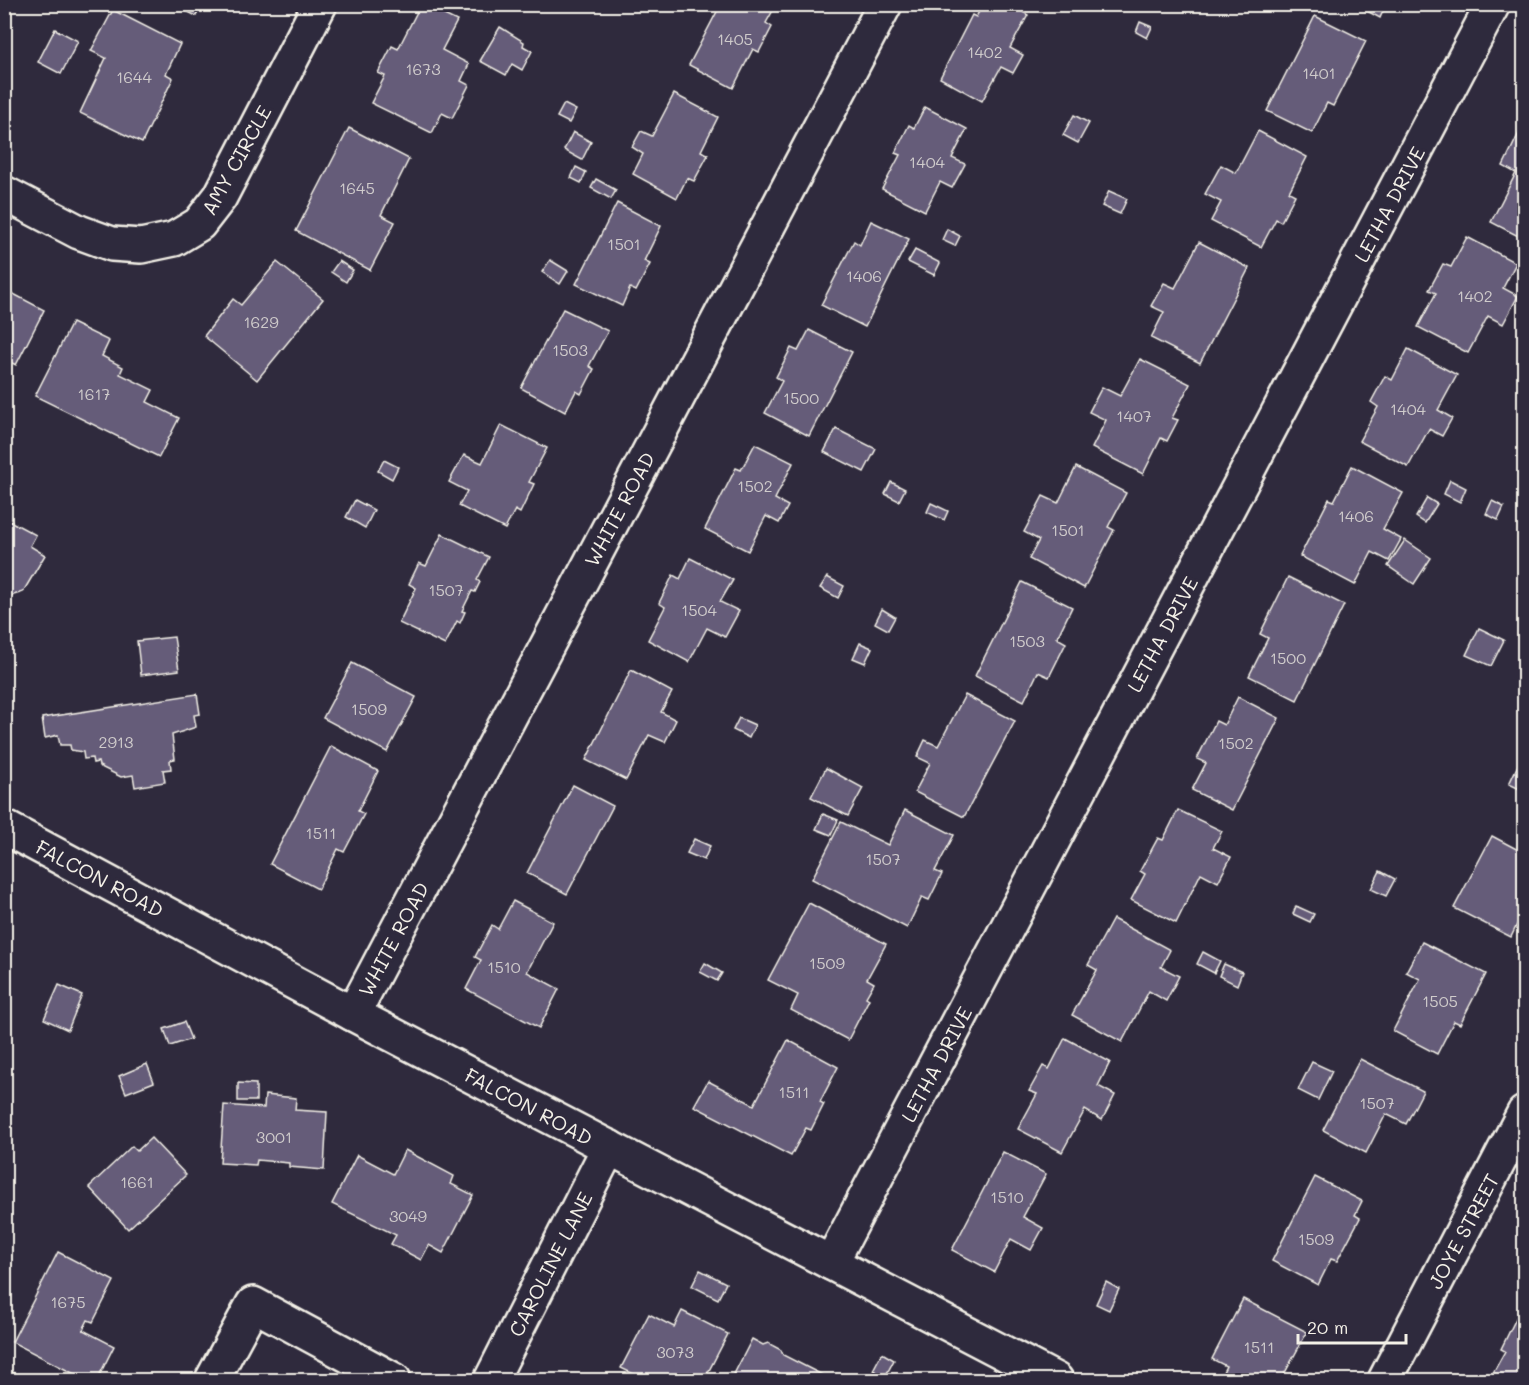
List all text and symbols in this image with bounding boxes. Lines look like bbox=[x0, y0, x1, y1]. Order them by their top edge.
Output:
house number: 1405 bbox=[717, 28, 753, 49]
house number: 1402 bbox=[967, 41, 1003, 62]
house number: 1673 bbox=[405, 58, 441, 79]
house number: 1401 bbox=[1302, 62, 1336, 83]
house number: 1644 bbox=[116, 66, 152, 87]
street label: AMY CIRCLE bbox=[195, 101, 277, 219]
street label: LETHA DRIVE bbox=[1348, 142, 1430, 266]
house number: 1404 bbox=[909, 151, 946, 172]
house number: 1645 bbox=[339, 177, 375, 198]
house number: 1501 bbox=[607, 233, 641, 254]
house number: 1406 bbox=[846, 265, 882, 286]
house number: 1402 bbox=[1457, 285, 1493, 306]
house number: 1629 bbox=[243, 311, 279, 332]
house number: 1503 bbox=[552, 339, 588, 360]
house number: 1617 bbox=[78, 383, 111, 404]
house number: 1500 bbox=[783, 387, 819, 408]
house number: 1404 bbox=[1390, 398, 1427, 419]
house number: 1407 bbox=[1116, 405, 1152, 426]
street label: WHITE ROAD bbox=[578, 447, 660, 571]
house number: 1502 bbox=[737, 475, 773, 496]
house number: 1406 bbox=[1338, 505, 1374, 526]
house number: 1501 bbox=[1051, 519, 1085, 540]
street label: LETHA DRIVE bbox=[1121, 572, 1203, 696]
house number: 1507 bbox=[428, 579, 464, 600]
house number: 1504 bbox=[681, 599, 717, 620]
house number: 1503 bbox=[1009, 630, 1045, 651]
house number: 1500 bbox=[1270, 647, 1306, 668]
house number: 1509 bbox=[351, 698, 387, 719]
house number: 2913 bbox=[99, 731, 133, 752]
house number: 1502 bbox=[1218, 732, 1254, 753]
house number: 1511 bbox=[306, 822, 336, 843]
street label: FALCON ROAD bbox=[32, 833, 168, 923]
house number: 1507 bbox=[865, 848, 901, 869]
street label: WHITE ROAD bbox=[352, 877, 434, 1001]
house number: 1509 bbox=[809, 952, 845, 973]
house number: 1510 bbox=[487, 956, 521, 977]
house number: 1505 bbox=[1422, 990, 1458, 1011]
street label: LETHA DRIVE bbox=[895, 1002, 977, 1126]
street label: FALCON ROAD bbox=[461, 1061, 597, 1151]
house number: 1511 bbox=[779, 1081, 809, 1102]
house number: 1507 bbox=[1359, 1092, 1395, 1113]
house number: 3001 bbox=[256, 1126, 292, 1147]
street label: JOYE STREET bbox=[1422, 1169, 1504, 1293]
house number: 1661 bbox=[120, 1171, 154, 1192]
house number: 1510 bbox=[990, 1186, 1024, 1207]
street label: CAROLINE LANE bbox=[502, 1187, 598, 1341]
house number: 3049 bbox=[389, 1205, 427, 1226]
house number: 1509 bbox=[1298, 1228, 1334, 1249]
house number: 1675 bbox=[50, 1291, 86, 1312]
scale bar bbox=[1298, 1307, 1406, 1345]
text: 20 m bbox=[1307, 1315, 1348, 1339]
house number: 1511 bbox=[1244, 1336, 1274, 1357]
house number: 3073 bbox=[656, 1341, 694, 1362]

